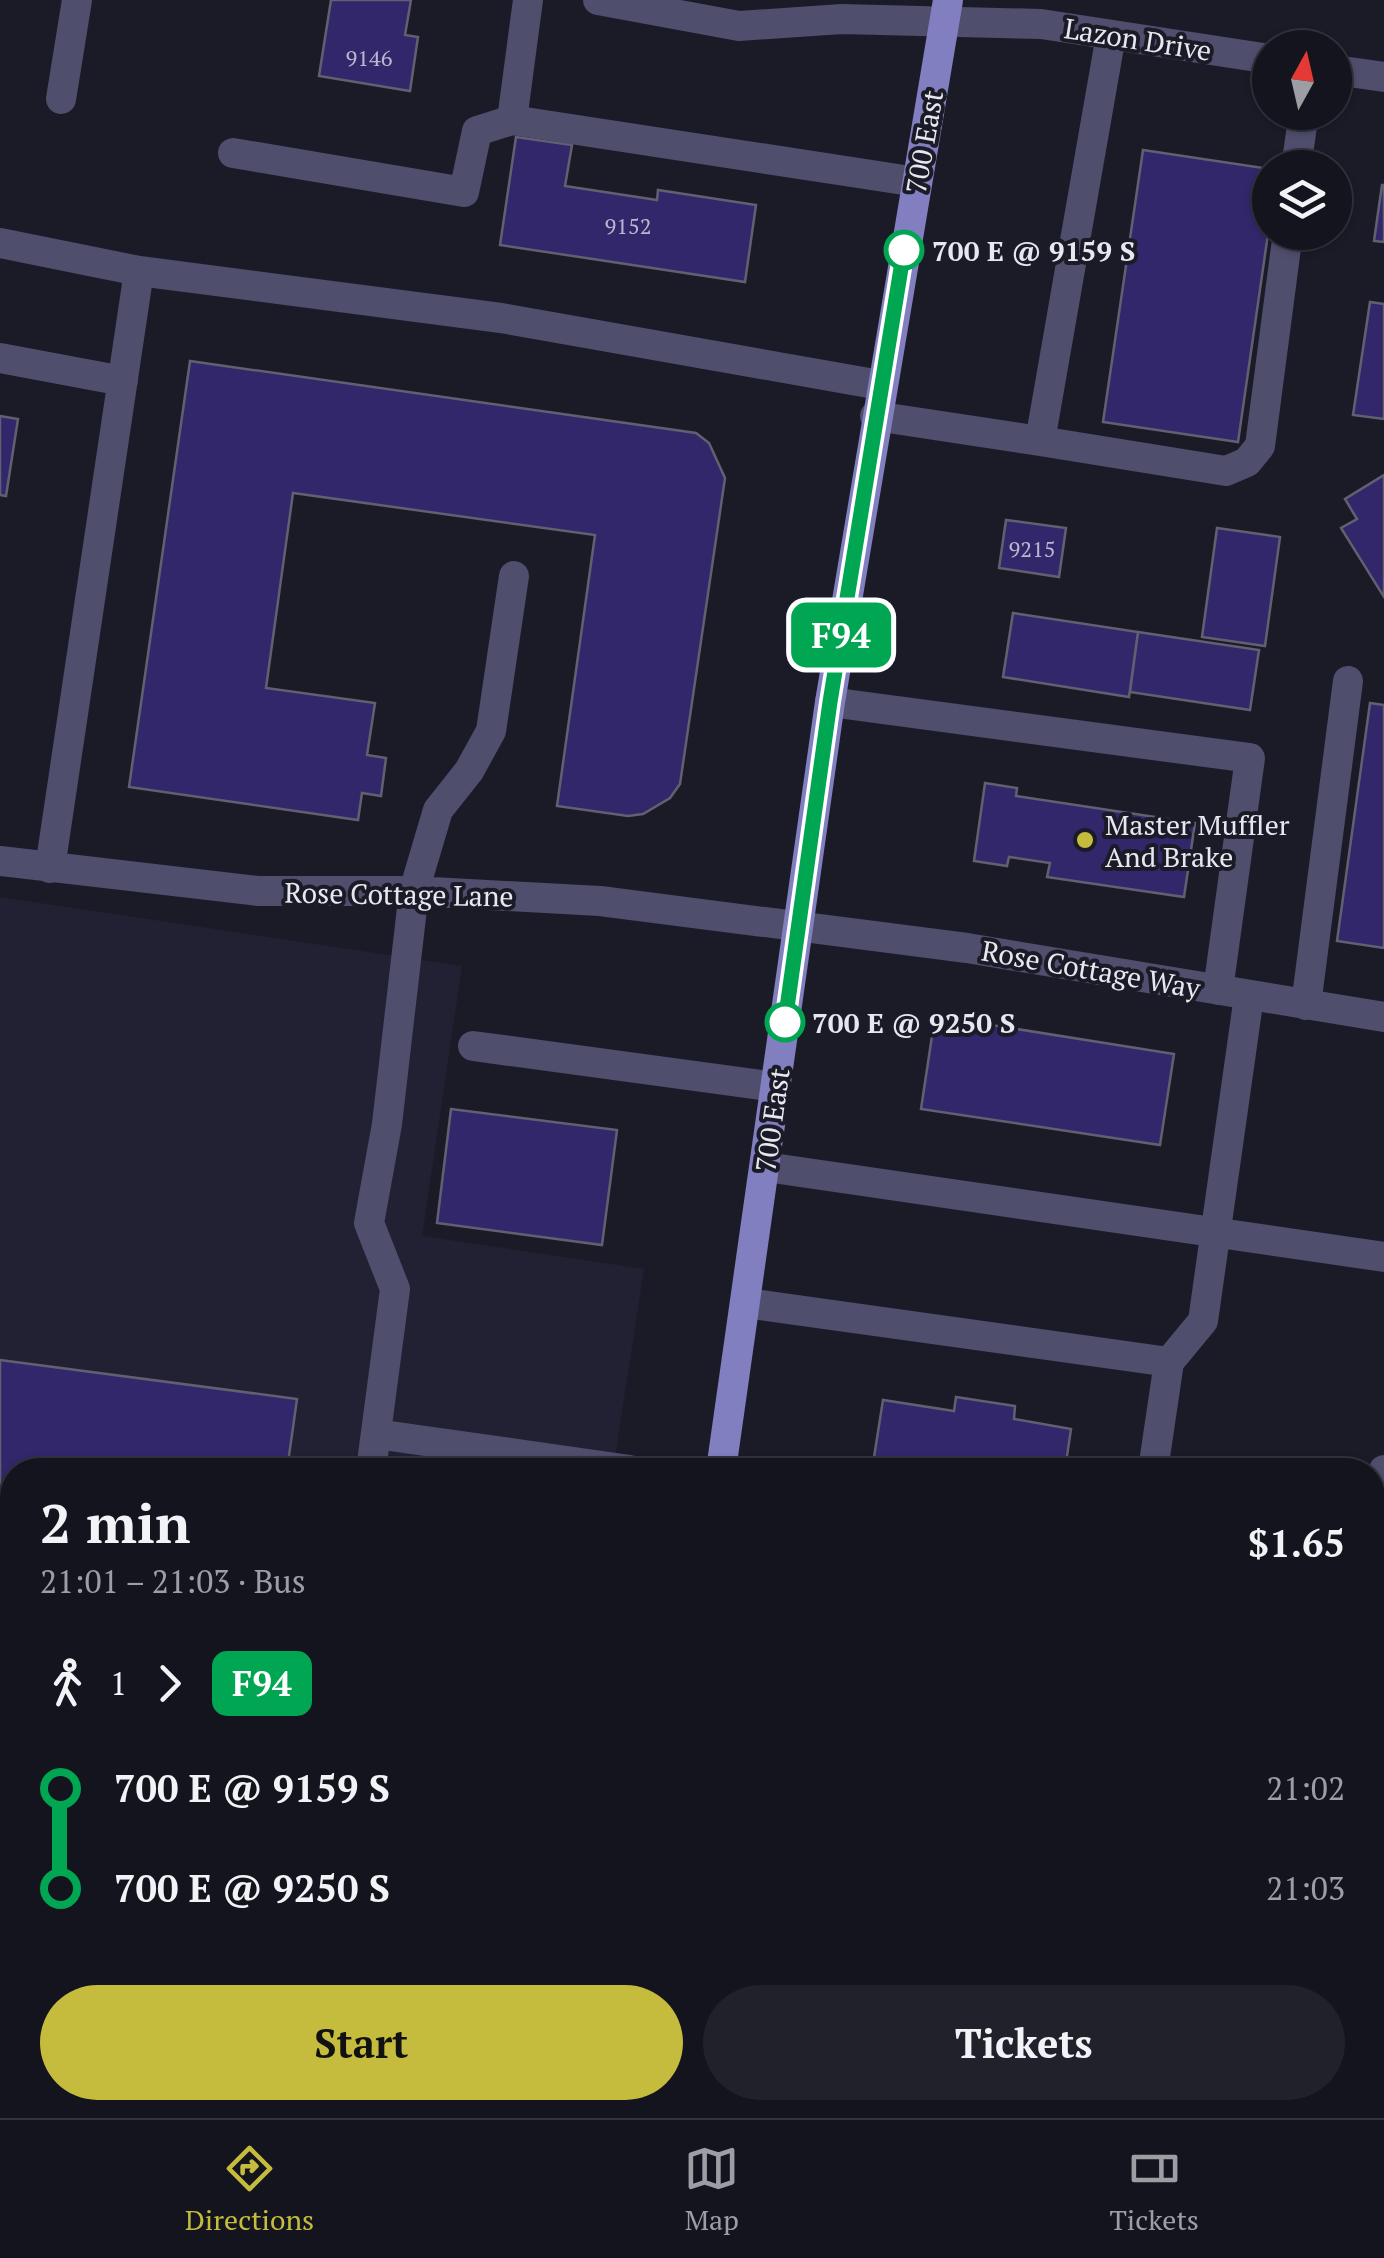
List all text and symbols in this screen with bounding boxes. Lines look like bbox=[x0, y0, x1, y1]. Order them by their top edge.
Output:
street label: Lazon Drive bbox=[1062, 9, 1214, 69]
north arrow bbox=[1252, 30, 1352, 130]
map controls bbox=[1252, 30, 1352, 250]
house number: 9146 bbox=[346, 43, 393, 72]
street label: 700 East bbox=[897, 87, 951, 197]
button: layers bbox=[1252, 150, 1352, 250]
house number: 9152 bbox=[605, 211, 651, 240]
marker: 700 E @ 9159 S bbox=[885, 231, 923, 269]
place label: 700 E @ 9159 S bbox=[932, 232, 1135, 269]
house number: 9215 bbox=[1009, 534, 1055, 563]
line badge: F94 bbox=[784, 602, 898, 668]
text: F94 bbox=[811, 612, 871, 658]
place label: Master Muffler And Brake bbox=[1105, 806, 1290, 875]
marker: Master Muffler And Brake bbox=[1074, 829, 1096, 851]
street label: Rose Cottage Lane bbox=[284, 874, 514, 914]
street label: Rose Cottage Way bbox=[979, 932, 1204, 1007]
marker: 700 E @ 9250 S bbox=[766, 1003, 804, 1041]
place label: 700 E @ 9250 S bbox=[812, 1004, 1015, 1041]
street label: 700 East bbox=[746, 1065, 798, 1174]
text: 2 min bbox=[40, 1486, 190, 1559]
text: $1.65 bbox=[1248, 1518, 1345, 1568]
text: 21:01 – 21:03 · Bus bbox=[40, 1560, 306, 1602]
icon: walk bbox=[40, 1656, 95, 1711]
icon: forward bbox=[142, 1656, 197, 1711]
text: F94 bbox=[232, 1660, 292, 1706]
text: 1 bbox=[110, 1662, 127, 1704]
text: 700 E @ 9159 S bbox=[114, 1763, 390, 1813]
text: 21:02 bbox=[1266, 1767, 1345, 1809]
text: 700 E @ 9250 S bbox=[114, 1863, 390, 1913]
text: 21:03 bbox=[1266, 1867, 1345, 1909]
button: Start bbox=[40, 1985, 683, 2100]
button: Tickets bbox=[703, 1985, 1345, 2100]
tab: Directions bbox=[185, 2141, 314, 2238]
tab: Map bbox=[684, 2141, 739, 2238]
tab: Tickets bbox=[1109, 2141, 1199, 2238]

